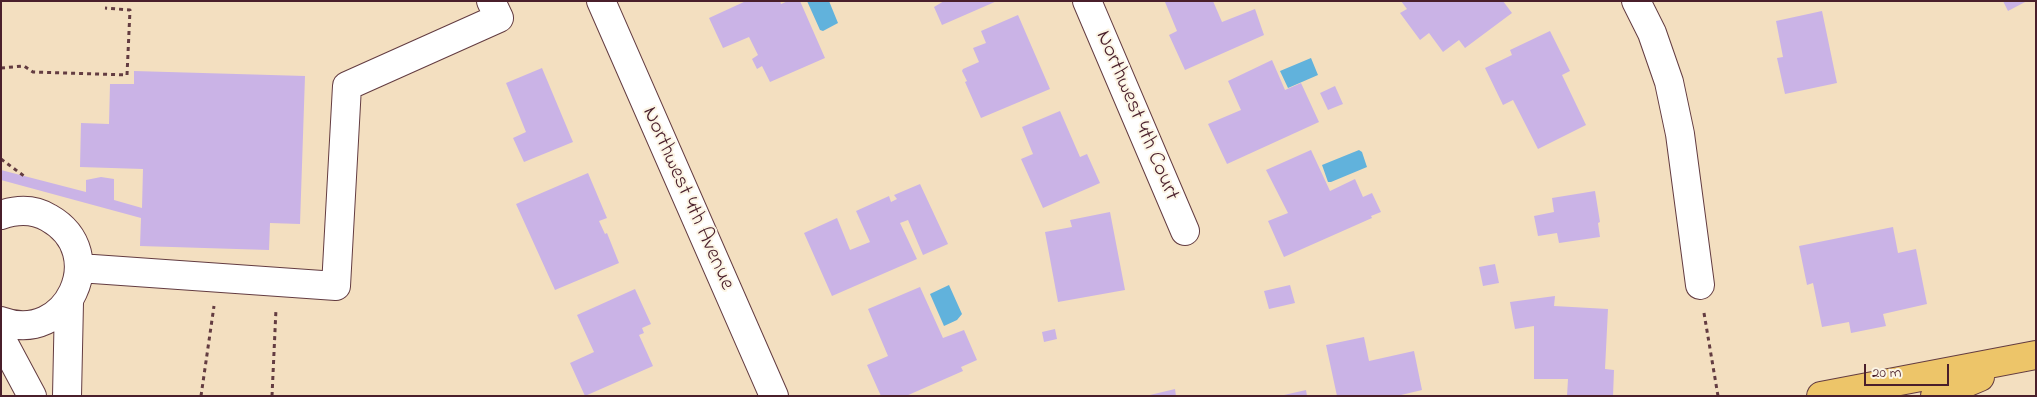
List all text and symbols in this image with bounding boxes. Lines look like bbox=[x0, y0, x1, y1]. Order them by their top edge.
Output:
street label: Northwest 4th Court bbox=[1088, 27, 1184, 205]
street label: Northwest 4th Avenue bbox=[635, 103, 739, 295]
scale bar bbox=[1867, 354, 1952, 386]
text: 20 m bbox=[1872, 362, 1901, 384]

